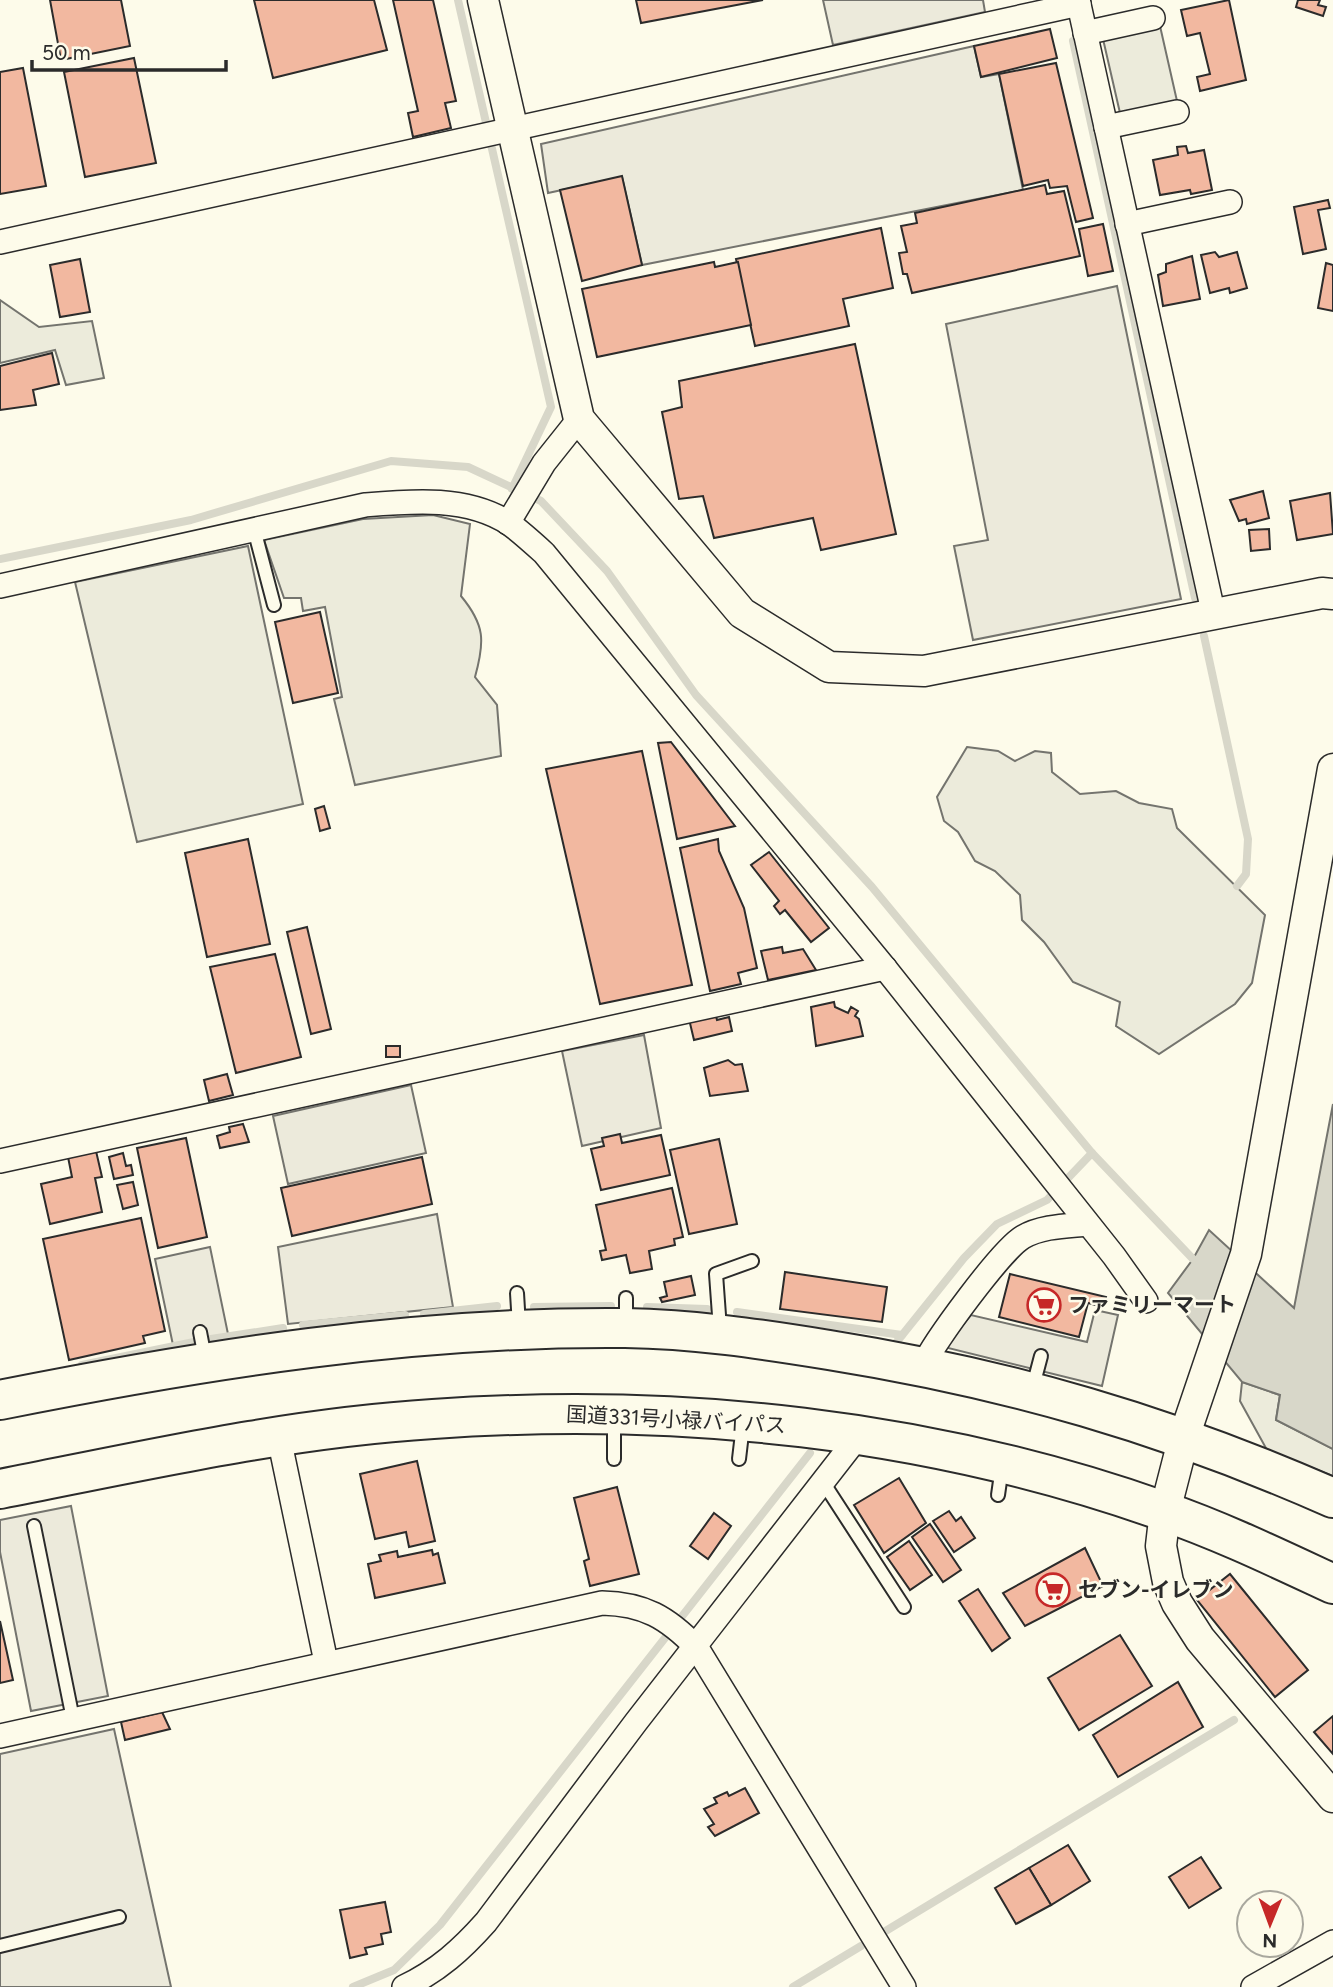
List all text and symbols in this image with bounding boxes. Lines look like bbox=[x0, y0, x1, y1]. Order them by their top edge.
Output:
scale bar bbox=[32, 28, 226, 72]
text: 50 m bbox=[42, 40, 91, 65]
supermarket icon: ファミリーマート bbox=[1025, 1286, 1063, 1324]
place label: ファミリーマート bbox=[1068, 1292, 1236, 1317]
street label: 国道331号小禄バイパス bbox=[565, 1401, 787, 1438]
supermarket icon: セブン-イレブン bbox=[1034, 1571, 1072, 1609]
place label: セブン-イレブン bbox=[1078, 1577, 1234, 1602]
north arrow bbox=[1235, 1889, 1305, 1959]
text: N bbox=[1262, 1929, 1277, 1952]

